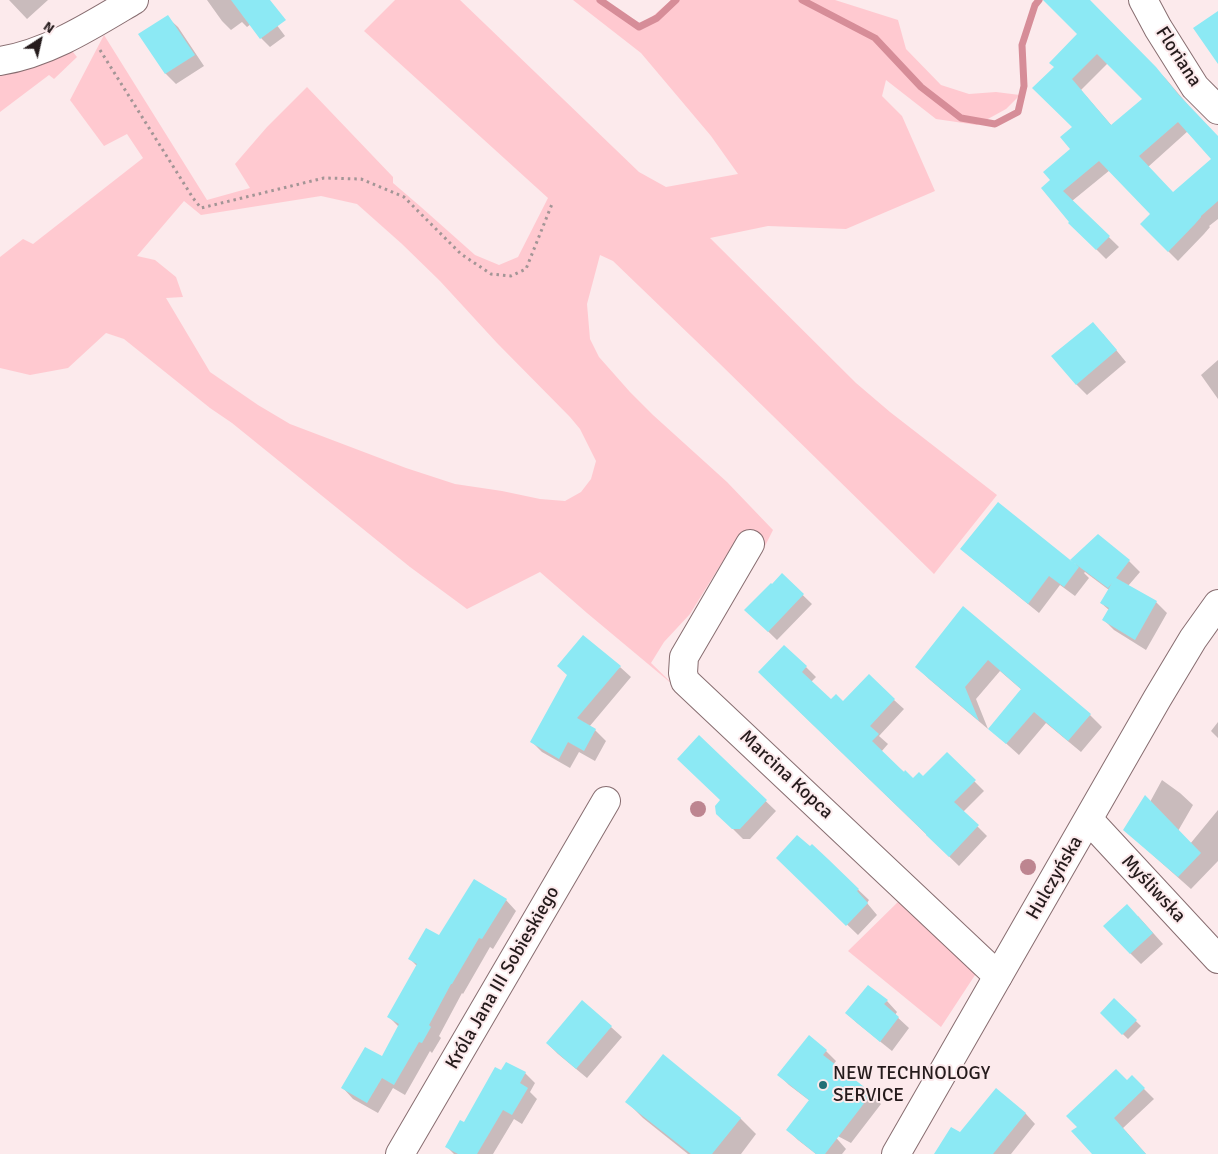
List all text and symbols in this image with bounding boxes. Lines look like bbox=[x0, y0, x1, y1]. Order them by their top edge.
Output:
north arrow bbox=[15, 15, 65, 65]
text: N bbox=[40, 18, 58, 37]
street label: Floriana bbox=[1150, 23, 1206, 91]
street label: Marcina Kopca bbox=[734, 726, 838, 824]
street label: Hulczyńska bbox=[1022, 832, 1088, 924]
street label: Myśliwska bbox=[1116, 850, 1190, 928]
street label: Króla Jana III Sobieskiego bbox=[441, 882, 565, 1074]
place label: NEW TECHNOLOGY SERVICE bbox=[833, 1063, 990, 1107]
marker: NEW TECHNOLOGY SERVICE bbox=[817, 1079, 829, 1091]

